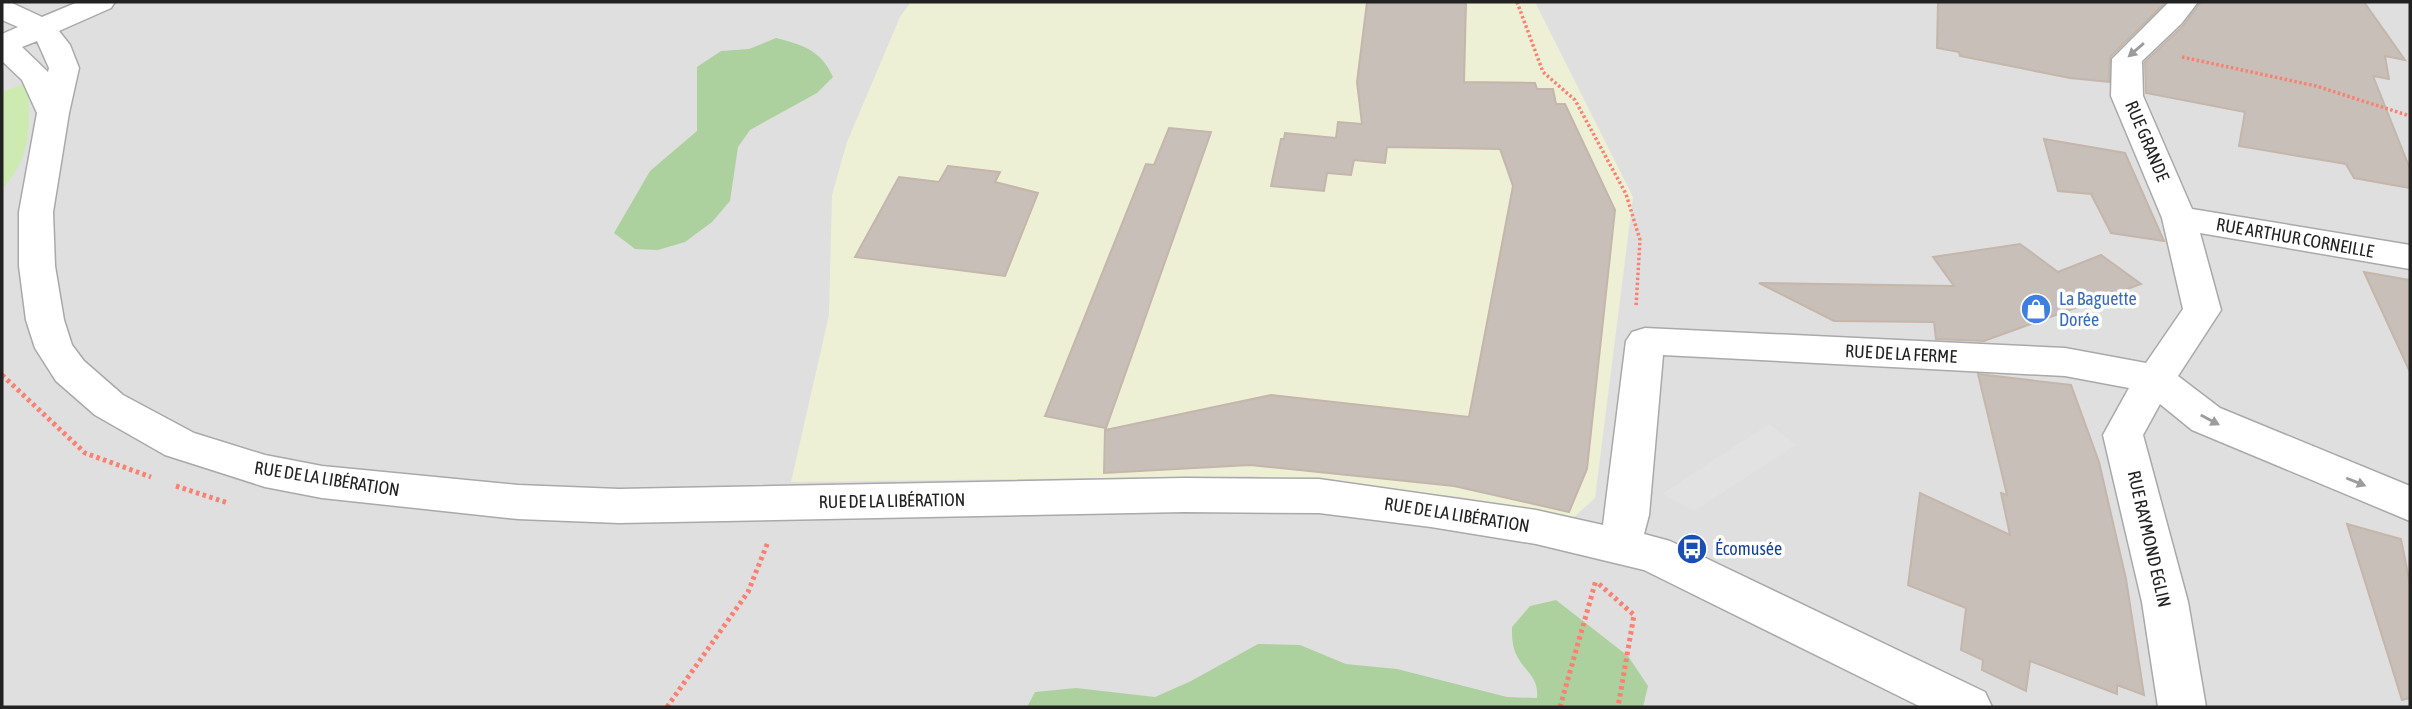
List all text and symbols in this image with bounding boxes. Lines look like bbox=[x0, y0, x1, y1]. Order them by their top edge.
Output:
one-way arrow bbox=[2128, 42, 2145, 57]
street label: RUE GRANDE bbox=[2121, 97, 2174, 185]
street label: RUE ARTHUR CORNEILLE bbox=[2215, 213, 2376, 262]
place label: La Baguette Dorée bbox=[2059, 288, 2137, 330]
shop icon: La Baguette Dorée bbox=[2019, 292, 2053, 326]
street label: RUE DE LA FERME bbox=[1845, 340, 1958, 367]
one-way arrow bbox=[2201, 414, 2220, 426]
street label: RUE DE LA LIBÉRATION bbox=[253, 457, 401, 500]
street label: RUE RAYMOND EGLIN bbox=[2124, 468, 2175, 609]
one-way arrow bbox=[2346, 477, 2367, 488]
street label: RUE DE LA LIBÉRATION bbox=[818, 489, 966, 512]
street label: RUE DE LA LIBÉRATION bbox=[1383, 493, 1531, 536]
bus stop icon: Écomusée bbox=[1675, 532, 1709, 566]
place label: Écomusée bbox=[1715, 538, 1782, 559]

